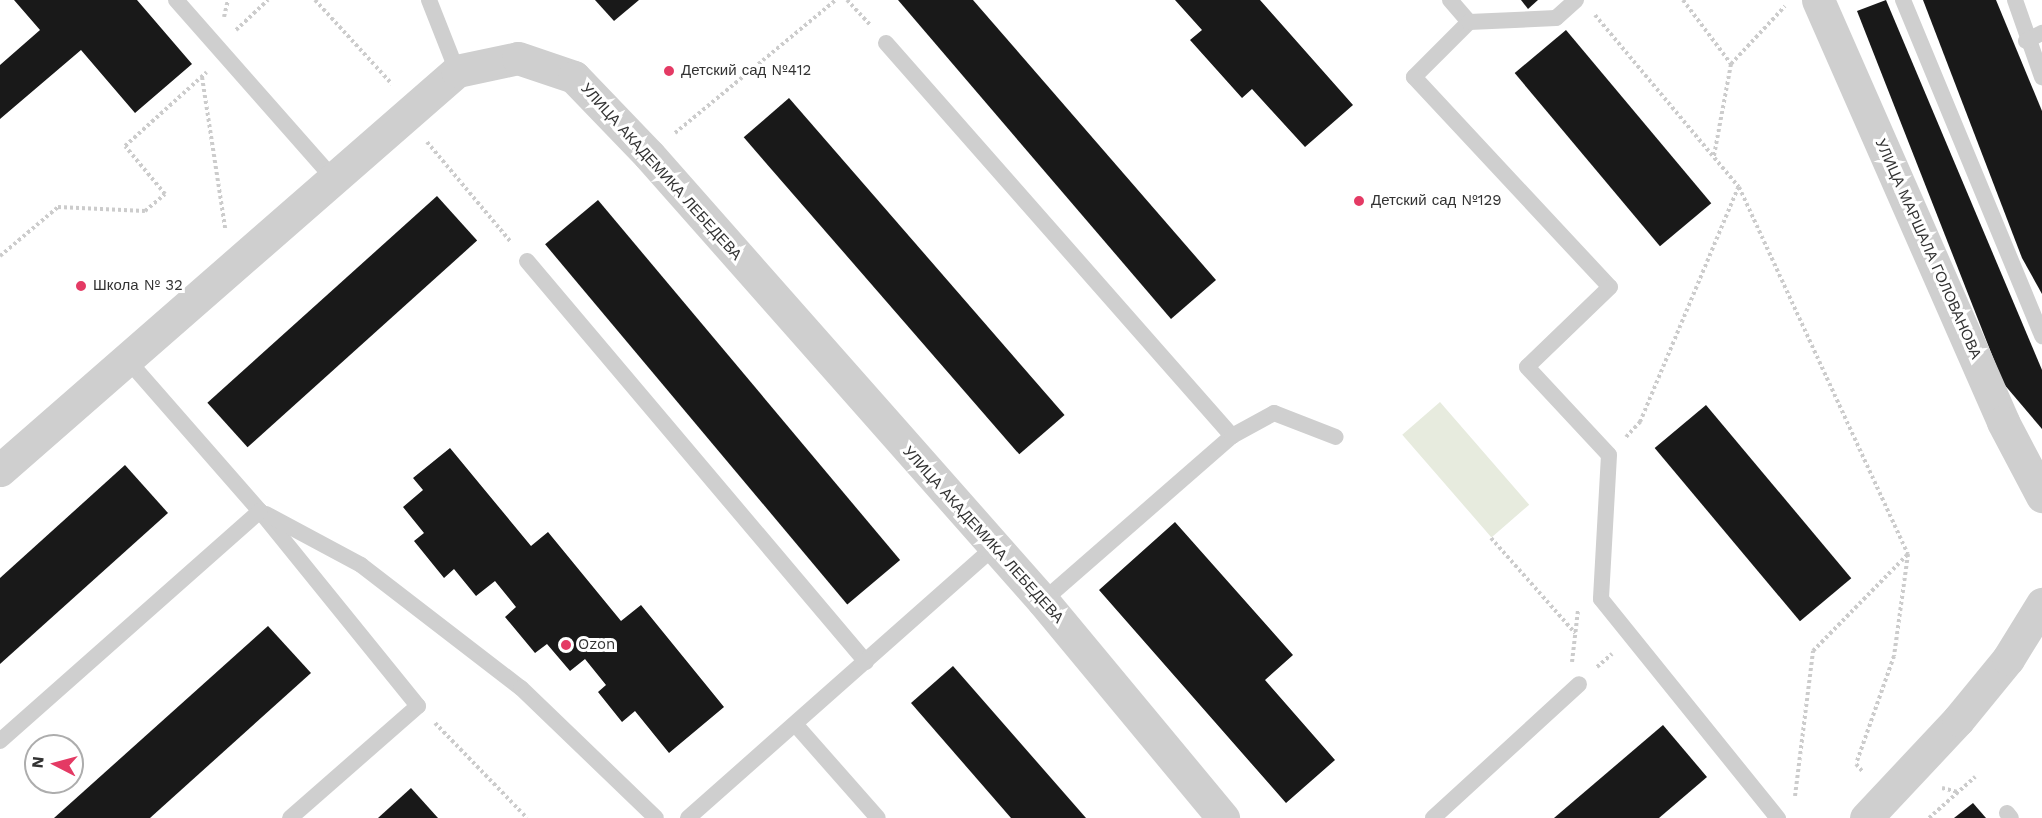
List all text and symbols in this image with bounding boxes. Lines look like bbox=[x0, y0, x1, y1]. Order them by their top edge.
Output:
place label: Детский сад №412 bbox=[681, 62, 811, 80]
marker: Детский сад №412 bbox=[662, 64, 676, 78]
street label: УЛИЦА АКАДЕМИКА ЛЕБЕДЕВА bbox=[577, 80, 745, 264]
street label: УЛИЦА МАРШАЛА ГОЛОВАНОВА bbox=[1871, 136, 1985, 362]
place label: Детский сад №129 bbox=[1371, 192, 1502, 210]
marker: Детский сад №129 bbox=[1352, 194, 1366, 208]
place label: Школа № 32 bbox=[93, 277, 183, 295]
marker: Школа № 32 bbox=[74, 279, 88, 293]
street label: УЛИЦА АКАДЕМИКА ЛЕБЕДЕВА bbox=[899, 443, 1067, 627]
place label: Ozon bbox=[578, 636, 615, 654]
marker: Ozon bbox=[559, 638, 573, 652]
north arrow bbox=[24, 734, 84, 794]
text: N bbox=[28, 755, 48, 769]

